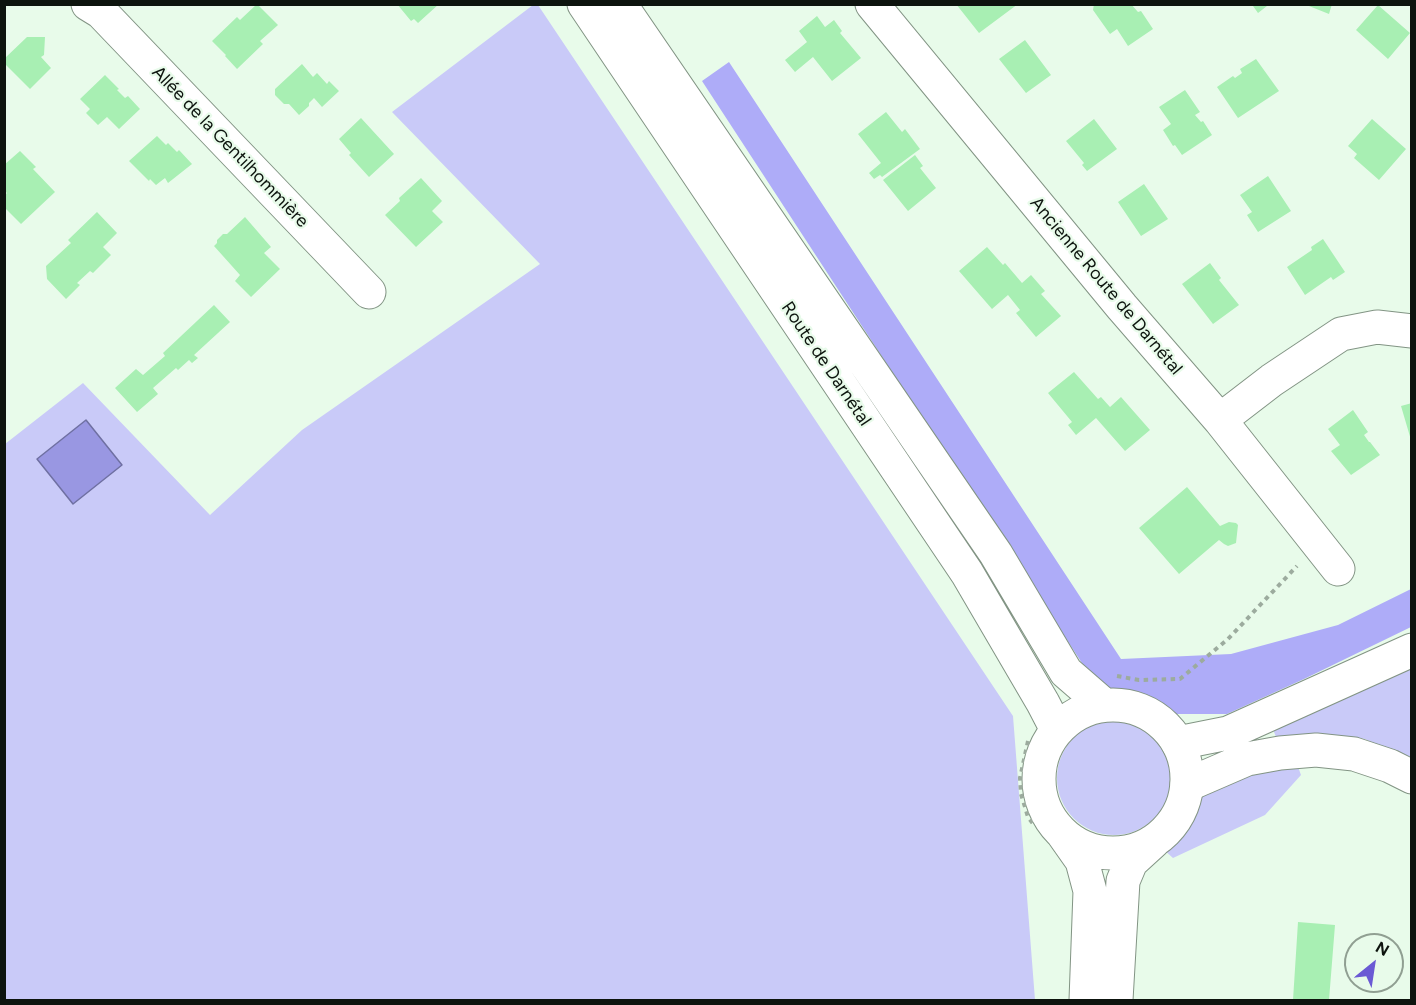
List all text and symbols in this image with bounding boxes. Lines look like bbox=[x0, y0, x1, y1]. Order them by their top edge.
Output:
street label: Allée de la Gentilhommière bbox=[147, 62, 313, 232]
street label: Ancienne Route de Darnétal bbox=[1025, 193, 1187, 379]
street label: Route de Darnétal bbox=[776, 298, 876, 430]
north arrow bbox=[1344, 933, 1404, 993]
text: N bbox=[1372, 937, 1392, 960]

